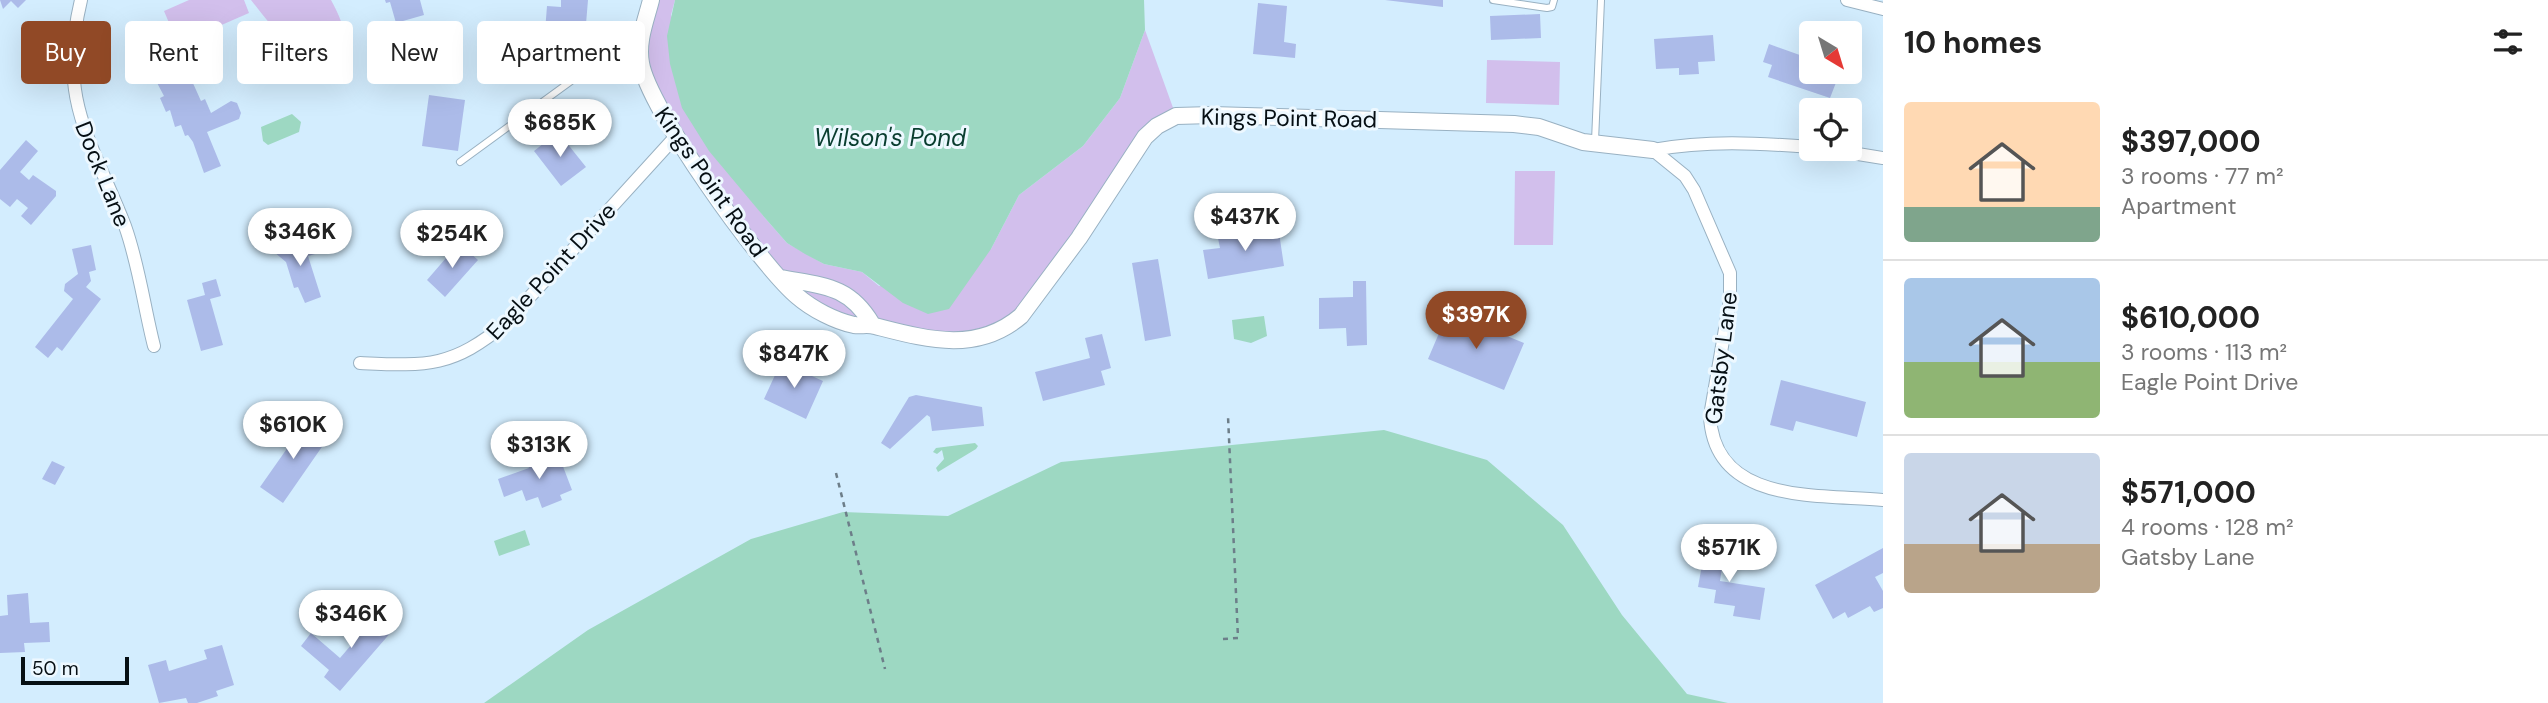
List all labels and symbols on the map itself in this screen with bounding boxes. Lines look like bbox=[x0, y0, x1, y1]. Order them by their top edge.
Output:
north arrow bbox=[1799, 21, 1862, 84]
pin: $685K bbox=[511, 100, 609, 159]
street label: Kings Point Road bbox=[648, 101, 774, 263]
street label: Kings Point Road bbox=[1201, 101, 1377, 135]
street label: Dock Lane bbox=[68, 117, 138, 231]
water label: Wilson's Pond bbox=[814, 122, 967, 153]
pin: $437K bbox=[1196, 194, 1294, 253]
street label: Eagle Point Drive bbox=[480, 196, 622, 346]
pin: $346K bbox=[251, 208, 349, 268]
pin: $254K bbox=[403, 210, 501, 270]
street label: Gatsby Lane bbox=[1698, 290, 1744, 426]
pin: $397K bbox=[1427, 292, 1525, 351]
pin: $847K bbox=[745, 330, 843, 390]
pin: $610K bbox=[244, 402, 342, 461]
pin: $313K bbox=[490, 421, 588, 481]
pin: $571K bbox=[1680, 524, 1778, 584]
pin: $346K bbox=[302, 590, 400, 650]
scale bar bbox=[21, 654, 130, 686]

